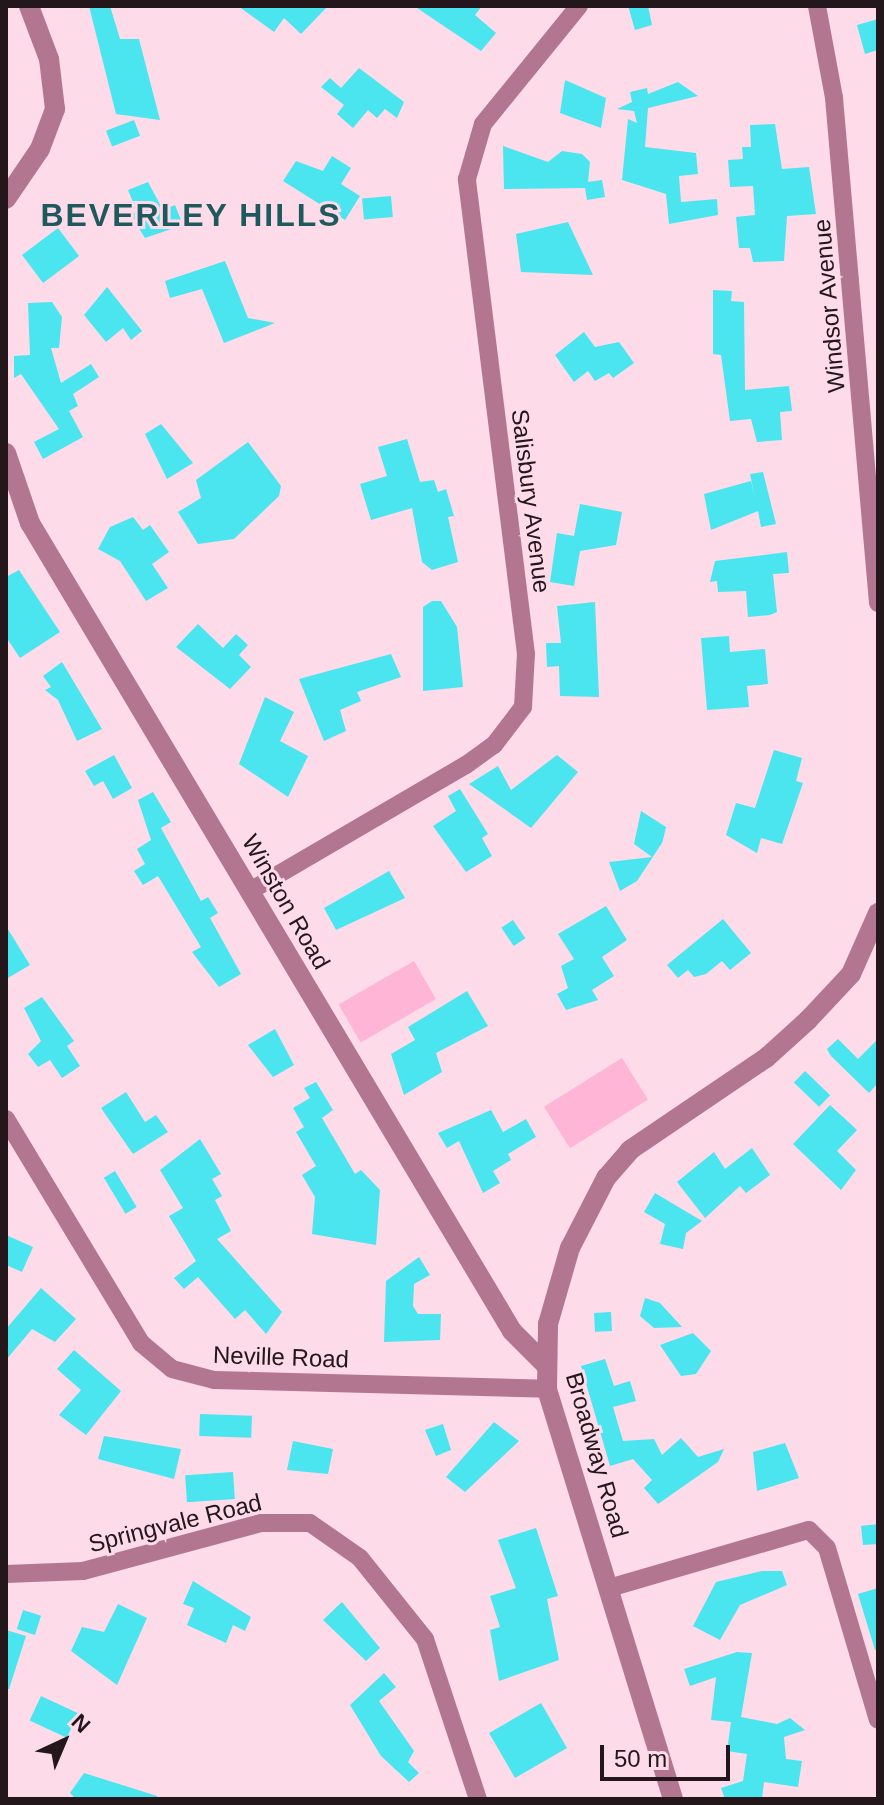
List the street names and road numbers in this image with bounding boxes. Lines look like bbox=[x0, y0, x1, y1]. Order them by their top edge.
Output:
street label: Windsor Avenue bbox=[807, 217, 851, 395]
street label: Salisbury Avenue bbox=[505, 407, 557, 595]
street label: Winston Road bbox=[236, 830, 336, 974]
street label: Neville Road bbox=[213, 1340, 349, 1374]
street label: Broadway Road bbox=[560, 1369, 634, 1541]
street label: Springvale Road bbox=[85, 1488, 265, 1558]

